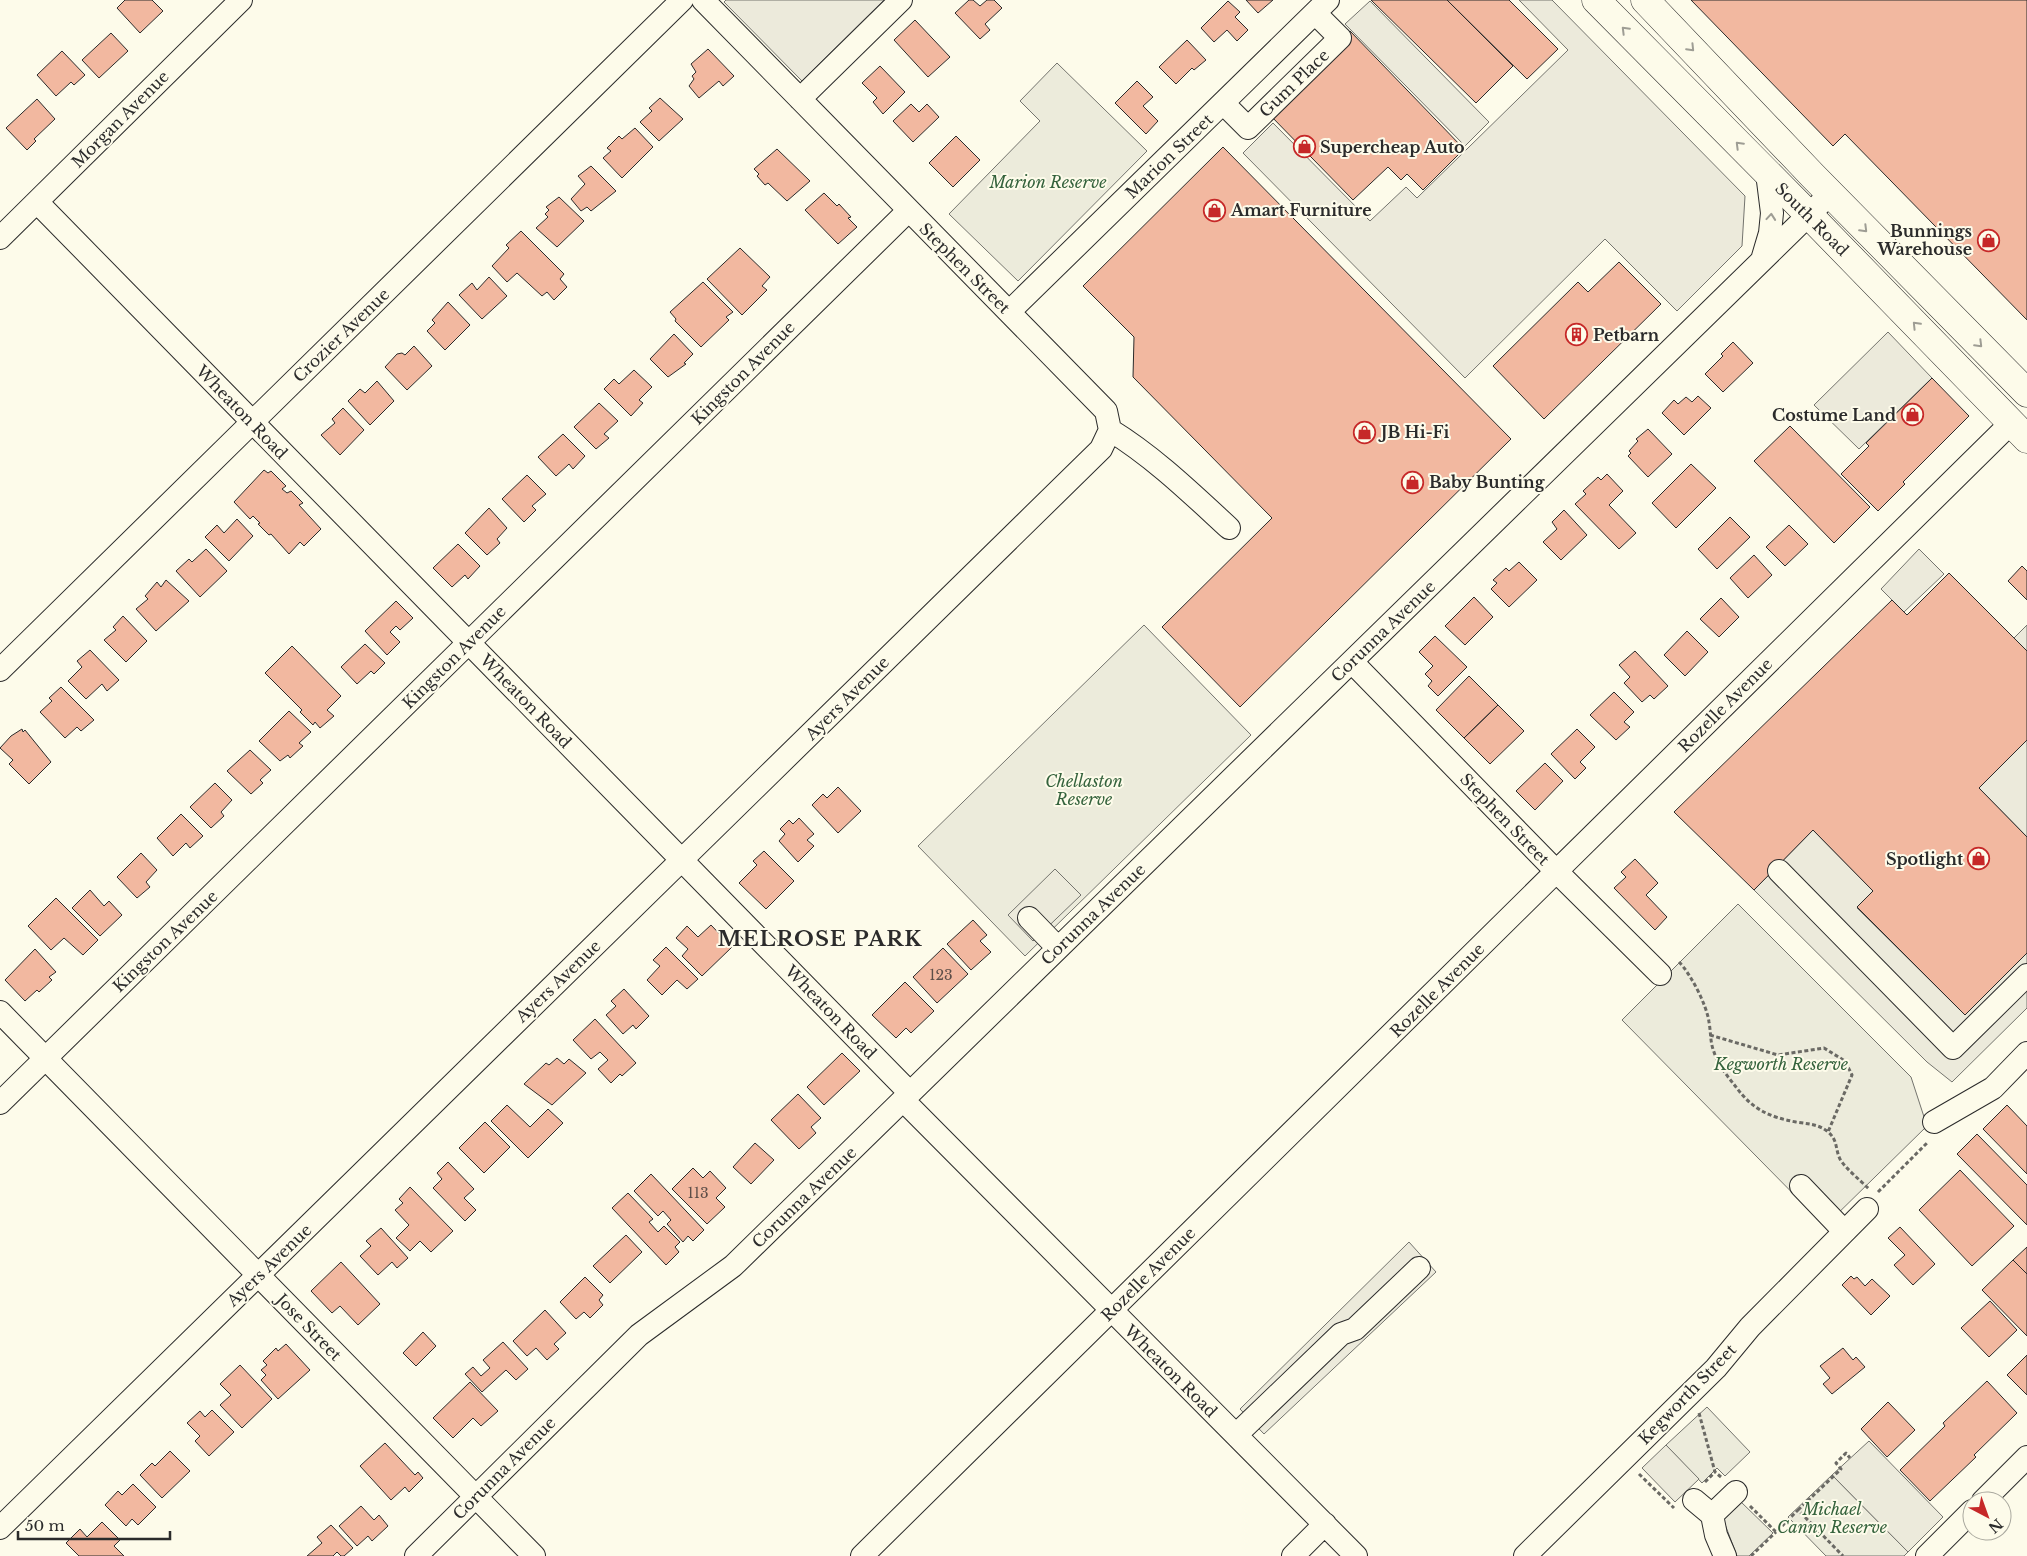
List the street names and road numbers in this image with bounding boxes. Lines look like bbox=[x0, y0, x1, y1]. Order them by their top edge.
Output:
street label: Gum Place bbox=[1255, 45, 1333, 121]
street label: Morgan Avenue bbox=[67, 66, 173, 172]
street label: Marion Street bbox=[1121, 109, 1217, 203]
street label: South Road bbox=[1771, 178, 1853, 260]
street label: Stephen Street bbox=[915, 218, 1015, 318]
street label: Crozier Avenue bbox=[289, 284, 393, 386]
street label: Kingston Avenue bbox=[687, 317, 799, 429]
street label: Wheaton Road bbox=[191, 360, 292, 463]
street label: Corunna Avenue bbox=[1327, 576, 1439, 686]
street label: Kingston Avenue bbox=[398, 601, 510, 713]
street label: Wheaton Road bbox=[475, 649, 576, 752]
street label: Ayers Avenue bbox=[800, 652, 893, 745]
street label: Rozelle Avenue bbox=[1674, 654, 1776, 756]
street label: Stephen Street bbox=[1456, 769, 1554, 869]
street label: Corunna Avenue bbox=[1037, 859, 1149, 969]
street label: Kingston Avenue bbox=[108, 886, 222, 996]
street label: Ayers Avenue bbox=[511, 936, 605, 1027]
street label: Rozelle Avenue bbox=[1386, 939, 1488, 1041]
street label: Wheaton Road bbox=[780, 960, 881, 1063]
street label: Corunna Avenue bbox=[748, 1142, 860, 1252]
street label: Ayers Avenue bbox=[222, 1220, 316, 1311]
street label: Rozelle Avenue bbox=[1097, 1223, 1199, 1325]
street label: Jose Street bbox=[271, 1288, 346, 1365]
street label: Wheaton Road bbox=[1120, 1320, 1222, 1422]
street label: Kegworth Street bbox=[1634, 1340, 1740, 1448]
street label: Corunna Avenue bbox=[448, 1412, 560, 1524]

